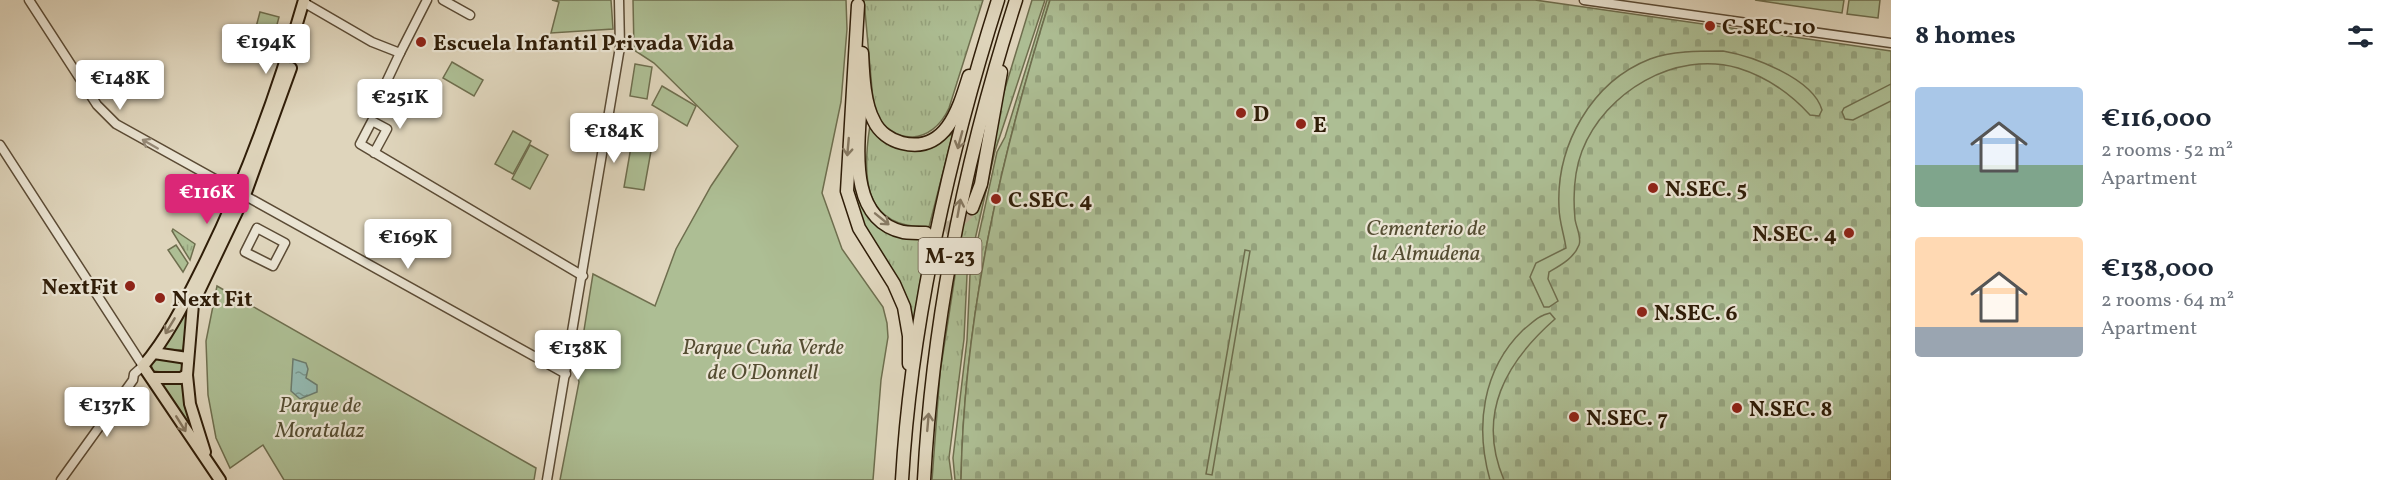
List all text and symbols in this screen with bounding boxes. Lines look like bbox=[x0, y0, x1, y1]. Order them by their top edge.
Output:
place label: C.SEC. 10 bbox=[1722, 13, 1816, 44]
text: 8 homes bbox=[1915, 18, 2016, 54]
marker: C.SEC. 10 bbox=[1703, 19, 1717, 33]
icon: filters bbox=[2344, 20, 2377, 53]
pin: €194K bbox=[224, 24, 308, 75]
text: €194K bbox=[236, 29, 296, 57]
place label: Escuela Infantil Privada Vida bbox=[433, 29, 734, 60]
marker: Escuela Infantil Privada Vida bbox=[414, 35, 428, 49]
pin: €148K bbox=[78, 60, 162, 111]
text: €148K bbox=[90, 65, 150, 93]
pin: €251K bbox=[358, 79, 442, 130]
text: €251K bbox=[371, 84, 429, 112]
place label: D bbox=[1253, 100, 1269, 131]
text: €116,000 bbox=[2101, 101, 2211, 137]
marker: D bbox=[1234, 106, 1248, 120]
place label: E bbox=[1313, 111, 1327, 142]
icon: home bbox=[1963, 111, 2035, 183]
pin: €184K bbox=[572, 113, 656, 164]
marker: E bbox=[1294, 117, 1308, 131]
text: €184K bbox=[584, 118, 644, 146]
one-way arrow bbox=[953, 130, 965, 149]
one-way arrow bbox=[141, 137, 158, 149]
one-way arrow bbox=[842, 137, 853, 157]
text: 2 rooms · 52 m² bbox=[2101, 137, 2233, 165]
text: Apartment bbox=[2101, 165, 2197, 193]
pin: €116K bbox=[165, 174, 249, 225]
place label: N.SEC. 5 bbox=[1665, 175, 1747, 206]
text: €116K bbox=[179, 179, 235, 207]
marker: N.SEC. 5 bbox=[1646, 181, 1660, 195]
place label: C.SEC. 4 bbox=[1008, 186, 1093, 217]
marker: C.SEC. 4 bbox=[989, 192, 1003, 206]
one-way arrow bbox=[954, 199, 965, 218]
one-way arrow bbox=[874, 212, 890, 225]
park label: Cementerio de la Almudena bbox=[1366, 214, 1486, 270]
pin: €169K bbox=[366, 219, 450, 270]
place label: N.SEC. 4 bbox=[1752, 220, 1837, 251]
text: €169K bbox=[378, 224, 438, 252]
marker: N.SEC. 4 bbox=[1842, 226, 1856, 240]
road number: M-23 bbox=[918, 238, 982, 274]
text: €138,000 bbox=[2101, 251, 2214, 287]
icon: home bbox=[1963, 261, 2035, 333]
place label: NextFit bbox=[42, 273, 118, 304]
marker: NextFit bbox=[123, 279, 137, 293]
place label: Next Fit bbox=[172, 285, 253, 316]
text: 2 rooms · 64 m² bbox=[2101, 287, 2234, 315]
marker: Next Fit bbox=[153, 291, 167, 305]
place label: N.SEC. 6 bbox=[1654, 299, 1738, 330]
marker: N.SEC. 6 bbox=[1635, 305, 1649, 319]
text: Apartment bbox=[2101, 315, 2197, 343]
one-way arrow bbox=[164, 317, 176, 334]
pin: €138K bbox=[536, 330, 620, 381]
park label: Parque Cuña Verde de O'Donnell bbox=[682, 333, 844, 389]
text: €138K bbox=[549, 335, 607, 363]
pin: €137K bbox=[65, 387, 149, 438]
park label: Parque de Moratalaz bbox=[274, 391, 365, 447]
text: €137K bbox=[78, 392, 136, 420]
place label: N.SEC. 8 bbox=[1749, 395, 1833, 426]
marker: N.SEC. 8 bbox=[1730, 401, 1744, 415]
place label: N.SEC. 7 bbox=[1586, 404, 1668, 435]
marker: N.SEC. 7 bbox=[1567, 410, 1581, 424]
one-way arrow bbox=[923, 412, 934, 432]
one-way arrow bbox=[175, 415, 187, 432]

